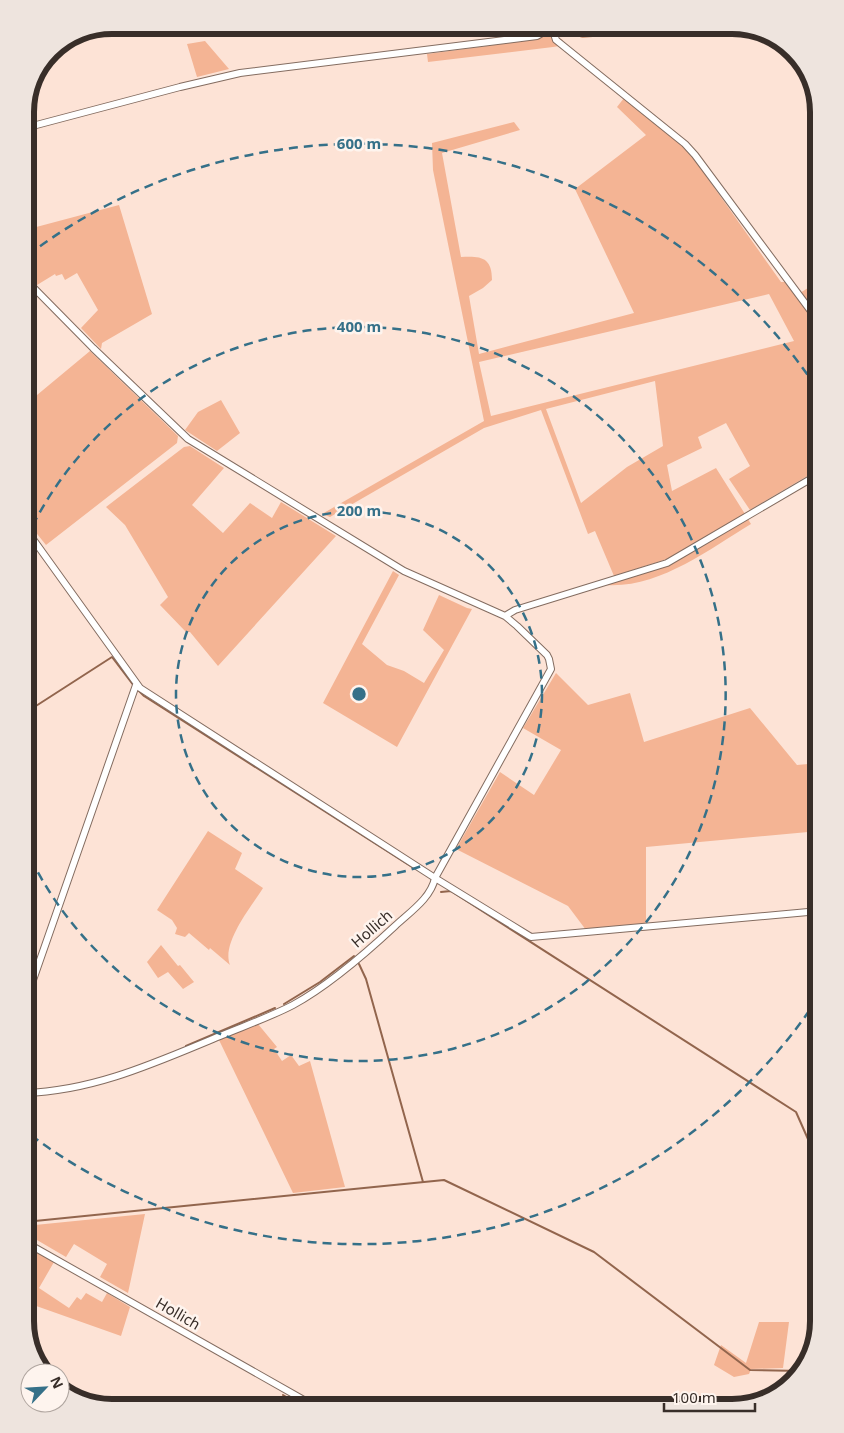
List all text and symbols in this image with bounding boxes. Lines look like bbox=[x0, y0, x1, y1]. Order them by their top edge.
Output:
text: 600 m bbox=[337, 133, 381, 153]
text: 400 m bbox=[337, 316, 381, 336]
text: 200 m bbox=[337, 500, 381, 520]
centre of rings bbox=[350, 685, 368, 703]
street label: Hollich bbox=[347, 905, 396, 952]
street label: Hollich bbox=[153, 1292, 204, 1334]
north arrow bbox=[20, 1363, 70, 1413]
text: N bbox=[46, 1373, 68, 1391]
scale bar bbox=[664, 1380, 755, 1412]
text: 100 m bbox=[672, 1387, 716, 1407]

